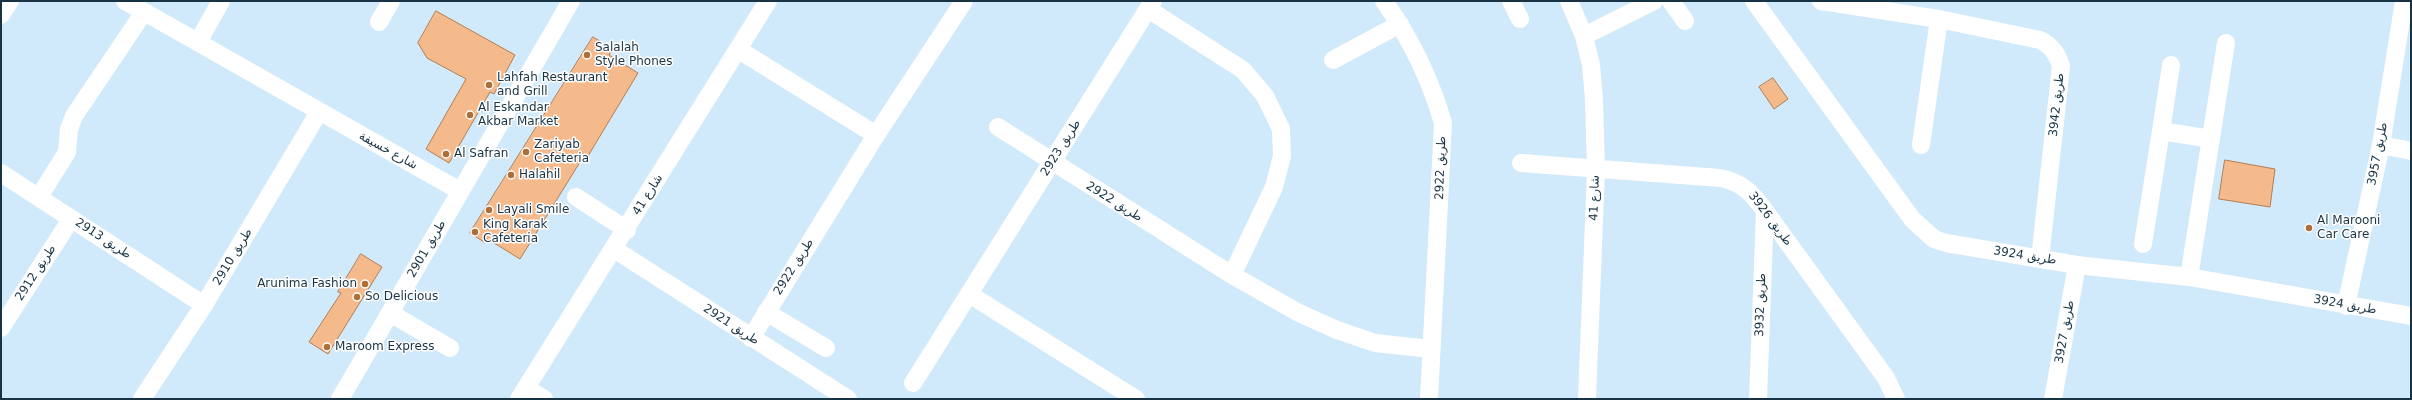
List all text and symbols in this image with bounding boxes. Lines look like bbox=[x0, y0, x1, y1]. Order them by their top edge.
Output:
place label: Salalah Style Phones bbox=[595, 41, 672, 69]
marker: Salalah Style Phones bbox=[582, 50, 592, 60]
place label: Lahfah Restaurant and Grill bbox=[497, 71, 607, 99]
street label: طريق 3942 bbox=[2047, 72, 2067, 138]
marker: Lahfah Restaurant and Grill bbox=[484, 80, 494, 90]
place label: Al Eskandar Akbar Market bbox=[478, 101, 558, 129]
marker: Al Eskandar Akbar Market bbox=[465, 110, 475, 120]
street label: طريق 2923 bbox=[1038, 117, 1084, 179]
street label: طريق 3957 bbox=[2365, 121, 2391, 187]
street label: شارع خسيفة bbox=[356, 129, 420, 173]
street label: طريق 2922 bbox=[1433, 136, 1449, 200]
place label: Zariyab Cafeteria bbox=[534, 138, 589, 166]
place label: Al Safran bbox=[454, 147, 508, 161]
marker: Zariyab Cafeteria bbox=[521, 147, 531, 157]
marker: Al Safran bbox=[441, 149, 451, 159]
place label: Halahil bbox=[519, 168, 560, 182]
marker: Halahil bbox=[506, 170, 516, 180]
street label: شارع 41 bbox=[630, 172, 666, 218]
street label: شارع 41 bbox=[1587, 175, 1603, 221]
street label: طريق 2922 bbox=[1083, 179, 1145, 225]
street label: طريق 3926 bbox=[1745, 189, 1795, 249]
place label: Layali Smile bbox=[497, 203, 569, 217]
marker: Layali Smile bbox=[484, 205, 494, 215]
place label: Al Marooni Car Care bbox=[2317, 214, 2380, 242]
street label: طريق 2913 bbox=[72, 216, 134, 262]
street label: طريق 2901 bbox=[405, 218, 449, 280]
place label: King Karak Cafeteria bbox=[483, 218, 547, 246]
marker: Al Marooni Car Care bbox=[2304, 223, 2314, 233]
street label: طريق 2910 bbox=[210, 226, 256, 288]
marker: King Karak Cafeteria bbox=[470, 227, 480, 237]
street label: طريق 2922 bbox=[771, 236, 817, 298]
street label: طريق 2912 bbox=[13, 242, 59, 304]
street label: طريق 3924 bbox=[1992, 244, 2058, 268]
street label: طريق 3932 bbox=[1753, 273, 1769, 337]
place label: Arunima Fashion bbox=[257, 277, 357, 291]
marker: Arunima Fashion bbox=[360, 279, 370, 289]
place label: So Delicious bbox=[365, 290, 438, 304]
marker: So Delicious bbox=[352, 292, 362, 302]
street label: طريق 3924 bbox=[2312, 292, 2378, 318]
street label: طريق 3927 bbox=[2052, 299, 2078, 365]
street label: طريق 2921 bbox=[700, 302, 762, 348]
place label: Maroom Express bbox=[335, 340, 434, 354]
marker: Maroom Express bbox=[322, 342, 332, 352]

